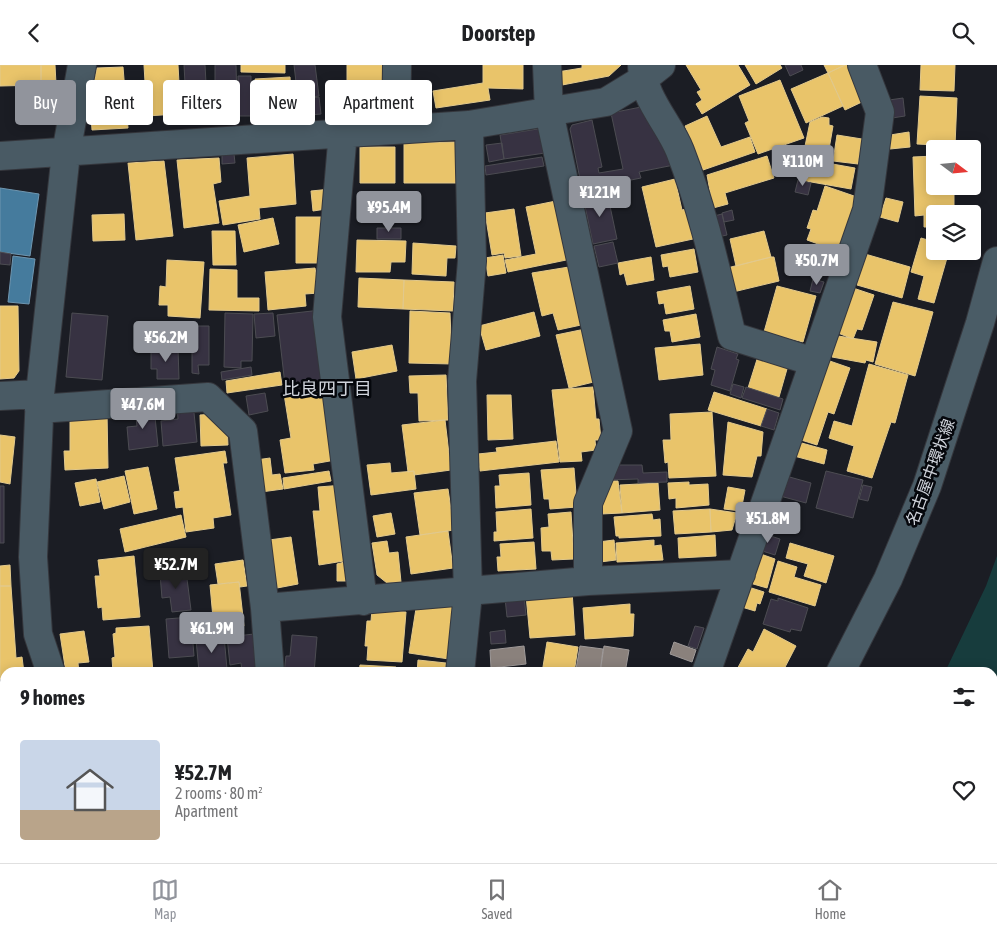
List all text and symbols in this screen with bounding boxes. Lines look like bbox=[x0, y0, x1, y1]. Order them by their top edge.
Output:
icon: back bbox=[20, 19, 48, 47]
icon: search bbox=[949, 19, 977, 47]
text: Doorstep bbox=[462, 20, 535, 46]
chip: Buy bbox=[15, 80, 76, 125]
chip: Rent bbox=[86, 80, 153, 125]
chip: Filters bbox=[163, 80, 240, 125]
chip: New bbox=[250, 80, 315, 125]
chip: Apartment bbox=[325, 80, 432, 125]
north arrow bbox=[926, 140, 981, 195]
map controls bbox=[926, 140, 981, 260]
pin: ¥110M bbox=[768, 145, 838, 187]
text: ¥110M bbox=[783, 152, 823, 170]
pin: ¥121M bbox=[565, 175, 635, 218]
text: ¥121M bbox=[580, 183, 620, 201]
pin: ¥95.4M bbox=[348, 191, 430, 233]
text: ¥95.4M bbox=[367, 198, 411, 216]
button: layers bbox=[926, 205, 981, 260]
pin: ¥50.7M bbox=[776, 243, 858, 286]
text: ¥50.7M bbox=[795, 251, 839, 269]
pin: ¥56.2M bbox=[125, 321, 207, 363]
text: ¥56.2M bbox=[144, 328, 188, 346]
district label: 比良四丁目 bbox=[282, 378, 372, 399]
pin: ¥47.6M bbox=[102, 387, 184, 430]
text: ¥47.6M bbox=[121, 395, 165, 413]
street label: 名古屋中環状線 bbox=[902, 416, 958, 528]
pin: ¥51.8M bbox=[727, 501, 809, 544]
text: ¥51.8M bbox=[746, 509, 790, 527]
pin: ¥52.7M bbox=[135, 547, 217, 590]
text: ¥52.7M bbox=[154, 555, 198, 573]
pin: ¥61.9M bbox=[171, 611, 253, 654]
text: ¥61.9M bbox=[190, 619, 234, 637]
icon: filters bbox=[950, 683, 978, 711]
text: 9 homes bbox=[20, 685, 85, 709]
icon: home bbox=[60, 760, 120, 820]
text: ¥52.7M bbox=[175, 760, 232, 784]
icon: heart bbox=[950, 776, 978, 804]
text: 2 rooms · 80 m² bbox=[175, 784, 263, 802]
text: Apartment bbox=[175, 802, 238, 820]
tab: Map bbox=[151, 876, 179, 922]
tab: Saved bbox=[481, 876, 512, 922]
tab: Home bbox=[815, 876, 846, 922]

